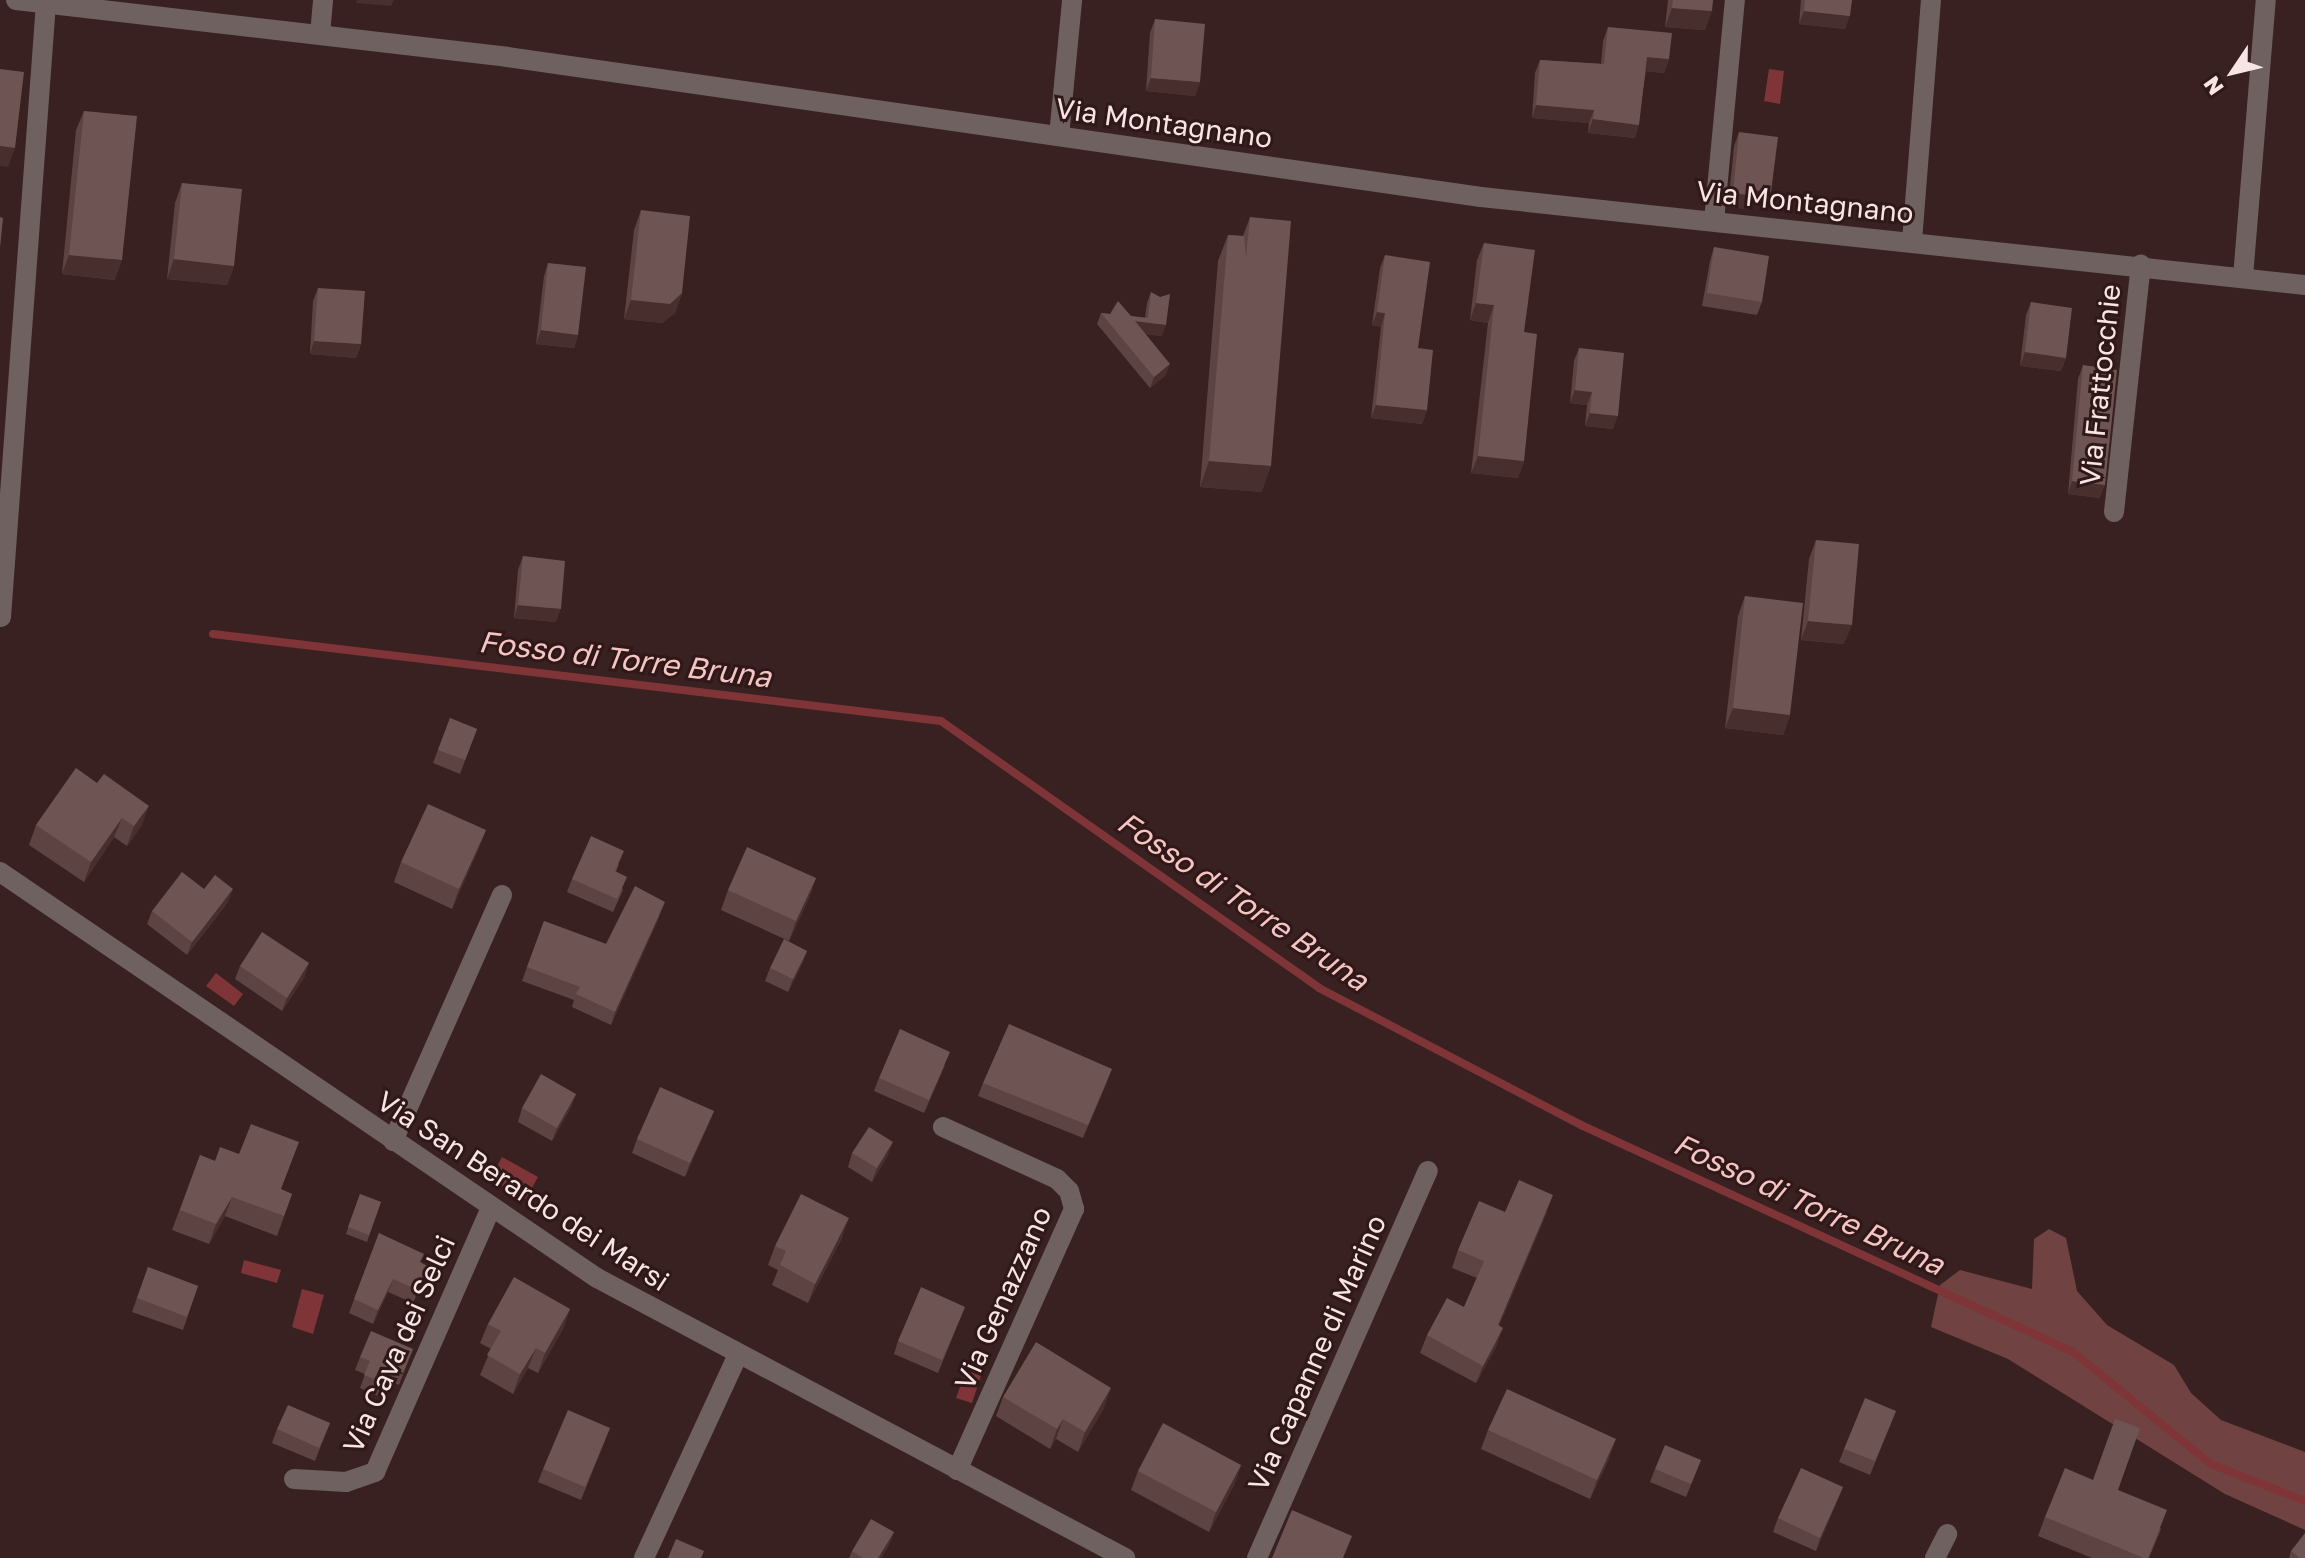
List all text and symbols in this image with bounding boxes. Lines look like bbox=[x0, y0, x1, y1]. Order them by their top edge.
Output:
north arrow bbox=[2193, 32, 2273, 112]
text: N bbox=[2197, 71, 2229, 101]
street label: Via Montagnano bbox=[1054, 91, 1274, 155]
street label: Via Montagnano bbox=[1695, 174, 1915, 230]
street label: Via Frattocchie bbox=[2073, 283, 2127, 487]
water label: Fosso di Torre Bruna bbox=[477, 623, 773, 695]
water label: Fosso di Torre Bruna bbox=[1111, 804, 1375, 998]
street label: Via San Berardo dei Marsi bbox=[371, 1084, 675, 1298]
water label: Fosso di Torre Bruna bbox=[1668, 1126, 1950, 1282]
street label: Via Genazzano bbox=[948, 1201, 1058, 1395]
street label: Via Capanne di Marino bbox=[1241, 1210, 1393, 1496]
street label: Via Cava dei Selci bbox=[336, 1230, 462, 1458]

